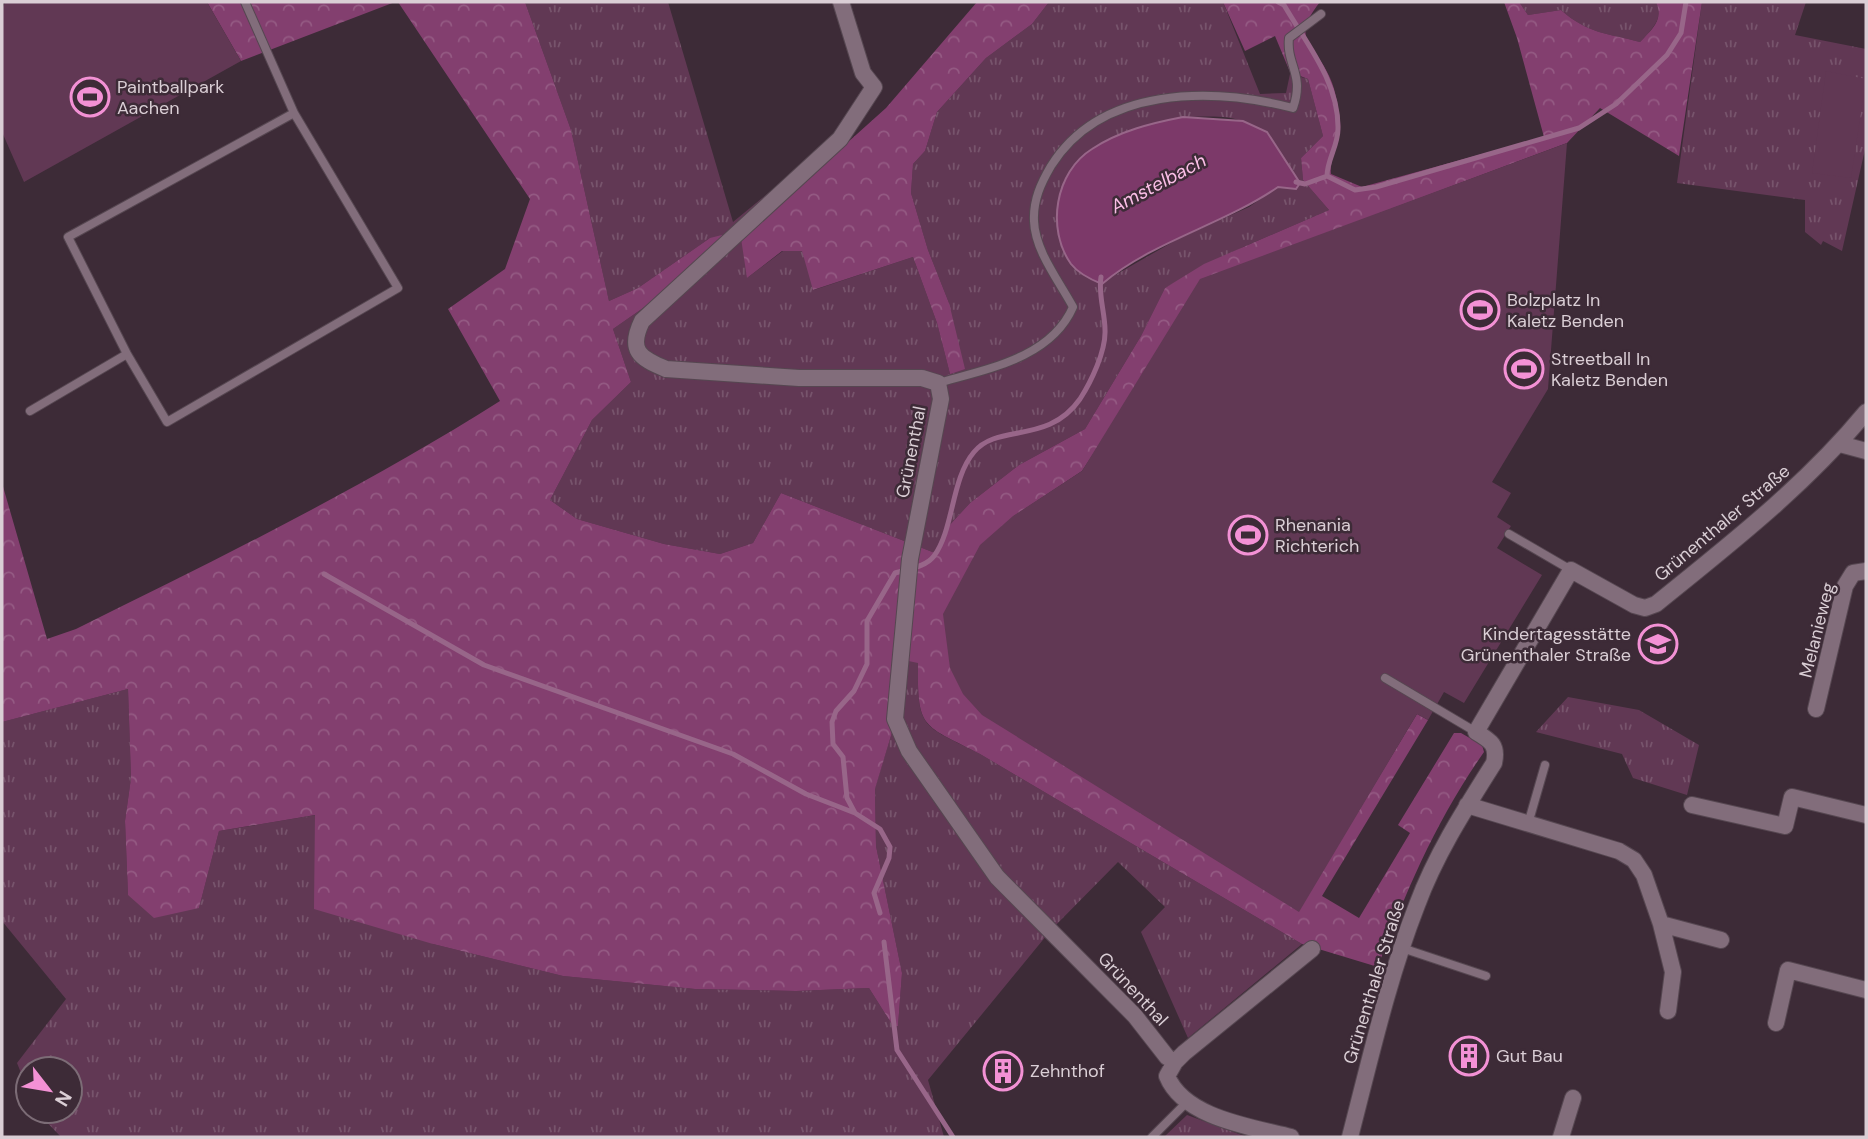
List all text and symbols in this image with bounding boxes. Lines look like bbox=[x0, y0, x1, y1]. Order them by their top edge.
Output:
place label: Paintballpark Aachen bbox=[117, 75, 224, 120]
sports icon: Paintballpark Aachen bbox=[69, 76, 111, 118]
water label: Amstelbach bbox=[1105, 148, 1210, 220]
place label: Bolzplatz In Kaletz Benden bbox=[1507, 288, 1624, 333]
sports icon: Bolzplatz In Kaletz Benden bbox=[1459, 289, 1501, 331]
place label: Streetball In Kaletz Benden bbox=[1551, 347, 1668, 392]
sports icon: Streetball In Kaletz Benden bbox=[1503, 348, 1545, 390]
street label: Grünenthal bbox=[890, 404, 932, 500]
street label: Grünenthaler Straße bbox=[1649, 459, 1795, 587]
place label: Rhenania Richterich bbox=[1275, 513, 1359, 558]
sports icon: Rhenania Richterich bbox=[1227, 514, 1269, 556]
street label: Melanieweg bbox=[1794, 580, 1840, 680]
place label: Kindertagesstätte Grünenthaler Straße bbox=[1461, 622, 1631, 667]
school or university icon: Kindertagesstätte Grünenthaler Straße bbox=[1637, 623, 1679, 665]
street label: Grünenthaler Straße bbox=[1338, 897, 1410, 1067]
street label: Grünenthal bbox=[1093, 947, 1173, 1031]
building icon: Gut Bau bbox=[1448, 1035, 1490, 1077]
place label: Gut Bau bbox=[1496, 1044, 1563, 1068]
building icon: Zehnthof bbox=[982, 1050, 1024, 1092]
north arrow bbox=[14, 1055, 84, 1125]
place label: Zehnthof bbox=[1030, 1059, 1105, 1083]
text: N bbox=[49, 1086, 77, 1111]

